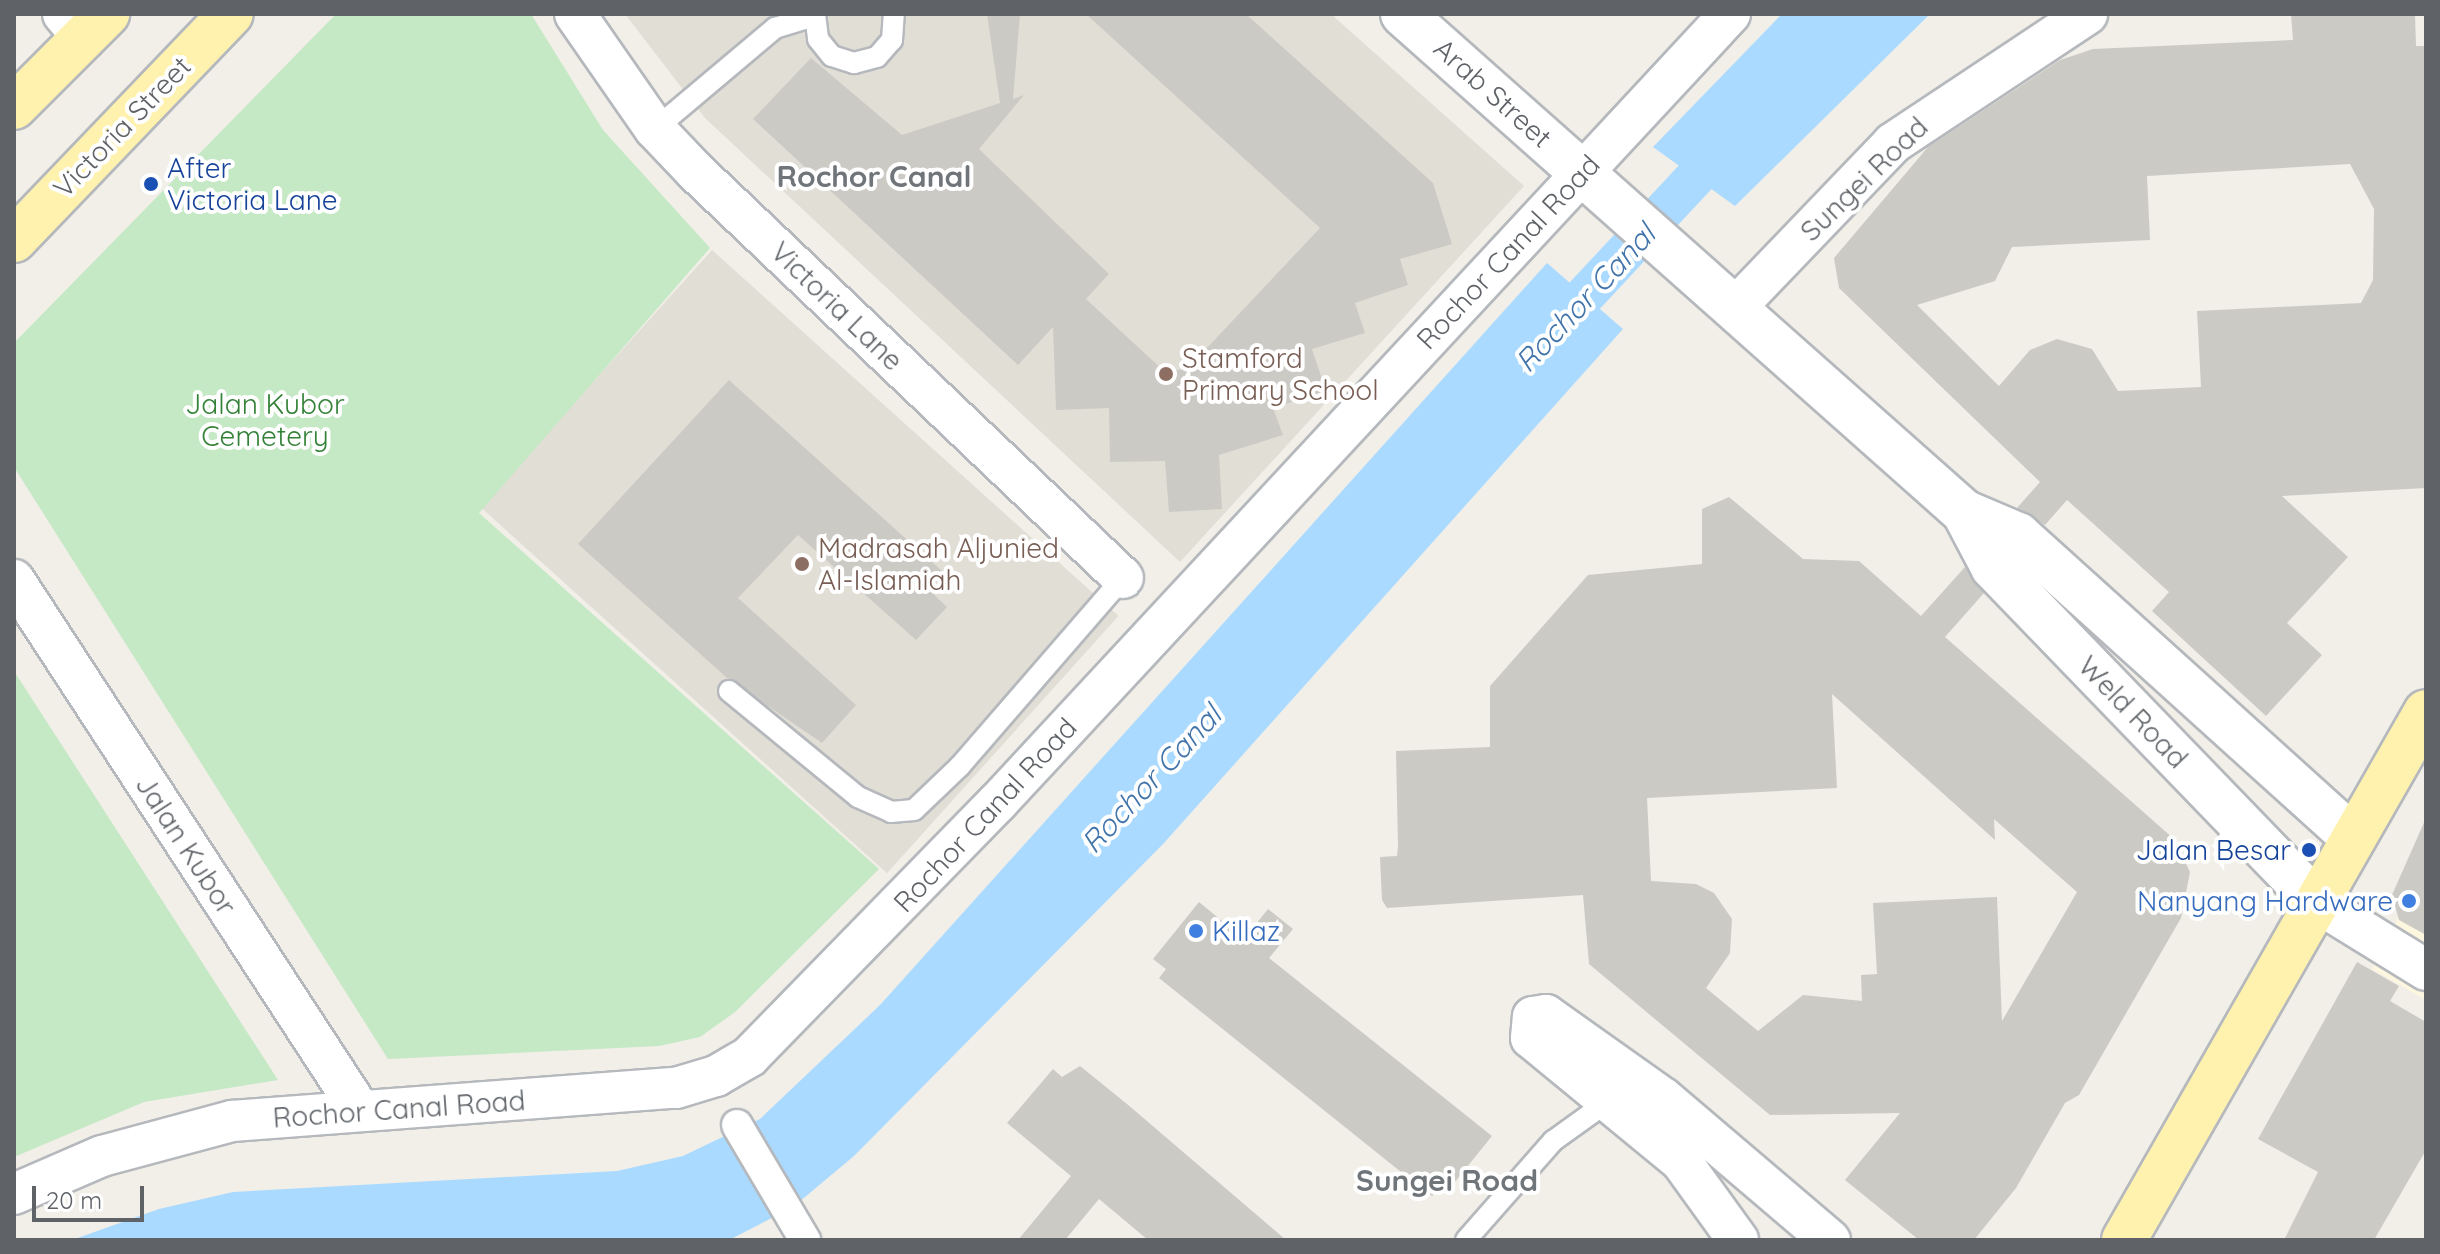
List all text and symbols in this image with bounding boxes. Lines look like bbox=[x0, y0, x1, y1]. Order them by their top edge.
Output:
street label: Arab Street bbox=[1427, 31, 1559, 155]
street label: Victoria Street bbox=[46, 49, 198, 205]
street label: Sungei Road bbox=[1793, 110, 1935, 248]
street label: Rochor Canal Road bbox=[1409, 148, 1607, 356]
place label: After Victoria Lane bbox=[167, 151, 338, 217]
district label: Rochor Canal bbox=[777, 158, 971, 194]
marker: After Victoria Lane bbox=[142, 175, 160, 193]
water label: Rochor Canal bbox=[1507, 217, 1663, 379]
street label: Victoria Lane bbox=[764, 235, 910, 377]
place label: Stamford Primary School bbox=[1182, 341, 1379, 407]
marker: Stamford Primary School bbox=[1157, 365, 1175, 383]
park label: Jalan Kubor Cemetery bbox=[185, 387, 345, 453]
place label: Madrasah Aljunied Al-Islamiah bbox=[818, 531, 1059, 597]
marker: Madrasah Aljunied Al-Islamiah bbox=[793, 555, 811, 573]
street label: Weld Road bbox=[2071, 649, 2195, 775]
water label: Rochor Canal bbox=[1073, 698, 1229, 860]
street label: Rochor Canal Road bbox=[886, 711, 1084, 919]
street label: Jalan Kubor bbox=[129, 769, 243, 921]
place label: Jalan Besar bbox=[2136, 833, 2291, 867]
marker: Jalan Besar bbox=[2298, 839, 2320, 861]
place label: Nanyang Hardware bbox=[2137, 884, 2393, 918]
marker: Nanyang Hardware bbox=[2400, 892, 2418, 910]
place label: Killaz bbox=[1212, 914, 1280, 948]
marker: Killaz bbox=[1187, 922, 1205, 940]
street label: Rochor Canal Road bbox=[272, 1083, 526, 1135]
district label: Sungei Road bbox=[1356, 1162, 1538, 1198]
scale bar bbox=[36, 1170, 148, 1220]
text: 20 m bbox=[46, 1185, 102, 1215]

